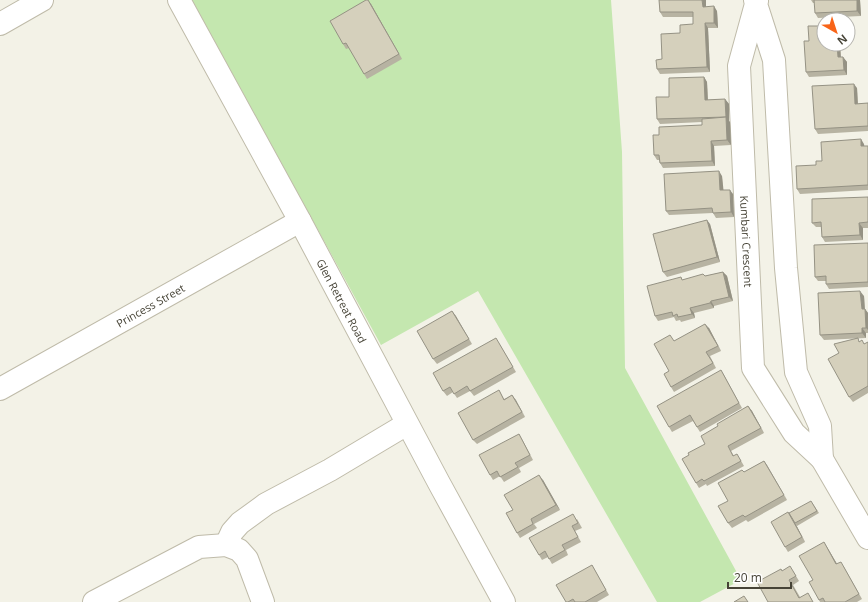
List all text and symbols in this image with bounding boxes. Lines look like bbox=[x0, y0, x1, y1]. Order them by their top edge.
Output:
north arrow bbox=[816, 12, 856, 52]
text: N bbox=[834, 32, 851, 49]
street label: Kumbari Crescent bbox=[738, 195, 757, 288]
street label: Glen Retreat Road bbox=[314, 256, 371, 345]
street label: Princess Street bbox=[113, 280, 187, 330]
scale bar bbox=[728, 564, 791, 590]
text: 20 m bbox=[734, 569, 762, 586]

